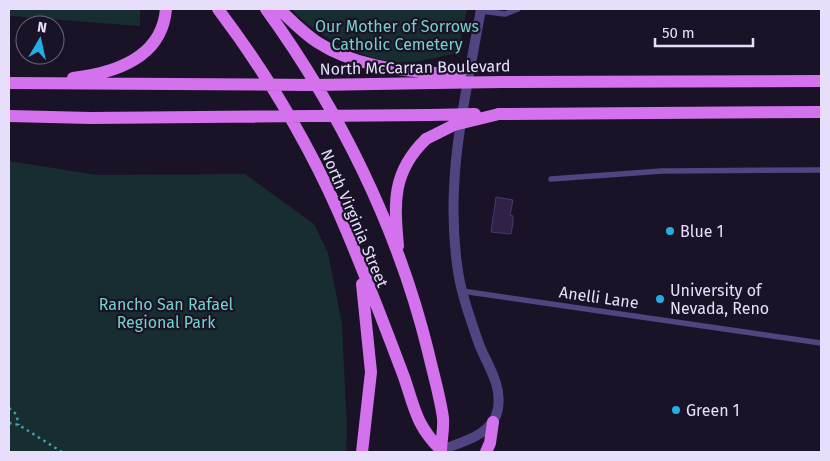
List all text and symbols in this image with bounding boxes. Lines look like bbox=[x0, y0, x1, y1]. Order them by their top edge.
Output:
north arrow bbox=[15, 15, 65, 65]
scale bar bbox=[655, 15, 752, 47]
park label: Our Mother of Sorrows Catholic Cemetery bbox=[315, 17, 479, 54]
text: N bbox=[36, 19, 48, 37]
text: 50 m bbox=[662, 24, 695, 42]
street label: North McCarran Boulevard bbox=[319, 56, 511, 79]
street label: North Virginia Street bbox=[317, 146, 392, 290]
place label: Blue 1 bbox=[680, 222, 724, 241]
marker: Blue 1 bbox=[664, 225, 676, 237]
place label: University of Nevada, Reno bbox=[670, 281, 769, 318]
street label: Anelli Lane bbox=[558, 283, 640, 312]
marker: University of Nevada, Reno bbox=[654, 293, 666, 305]
park label: Rancho San Rafael Regional Park bbox=[99, 295, 234, 332]
place label: Green 1 bbox=[686, 401, 740, 420]
marker: Green 1 bbox=[670, 404, 682, 416]

